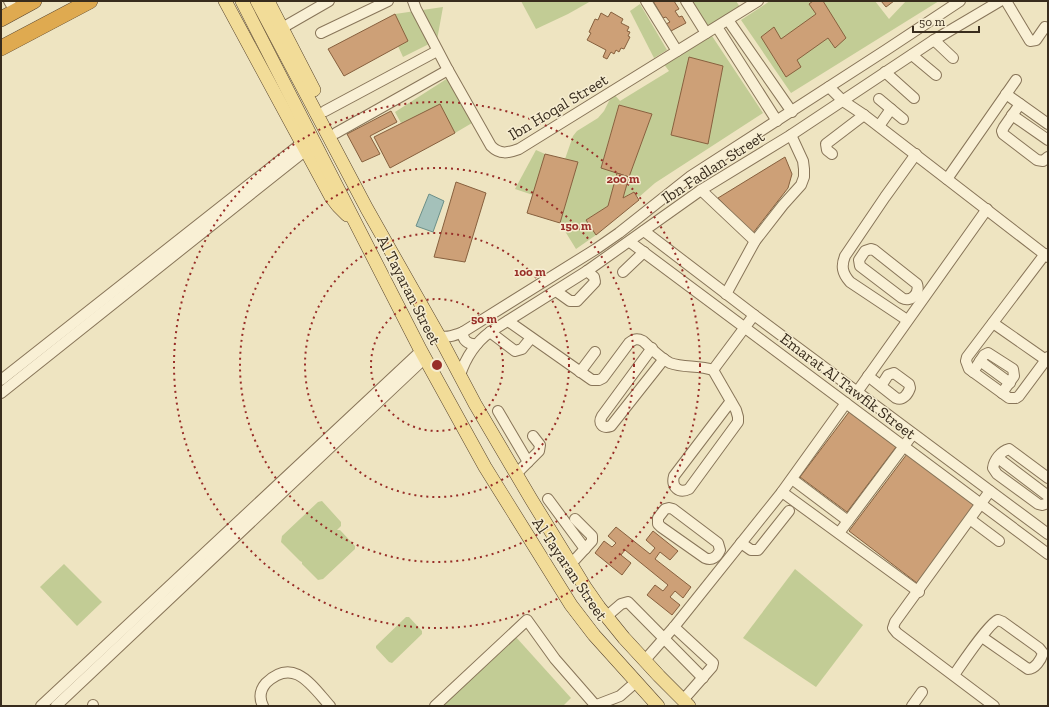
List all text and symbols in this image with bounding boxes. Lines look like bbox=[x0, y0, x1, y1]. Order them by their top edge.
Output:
scale bar bbox=[913, 8, 979, 34]
text: 50 m bbox=[919, 15, 946, 29]
street label: Ibn Hoqal Street bbox=[505, 70, 611, 144]
street label: Ibn Fadlan Street bbox=[658, 127, 768, 207]
text: 200 m bbox=[606, 172, 640, 186]
text: 150 m bbox=[561, 219, 592, 233]
street label: Al Tayaran Street bbox=[373, 232, 445, 348]
text: 100 m bbox=[514, 265, 546, 279]
text: 50 m bbox=[471, 312, 497, 326]
street label: Emarat Al Tawfik Street bbox=[776, 329, 920, 443]
centre of rings bbox=[430, 358, 444, 372]
street label: Al Tayaran Street bbox=[529, 514, 611, 624]

